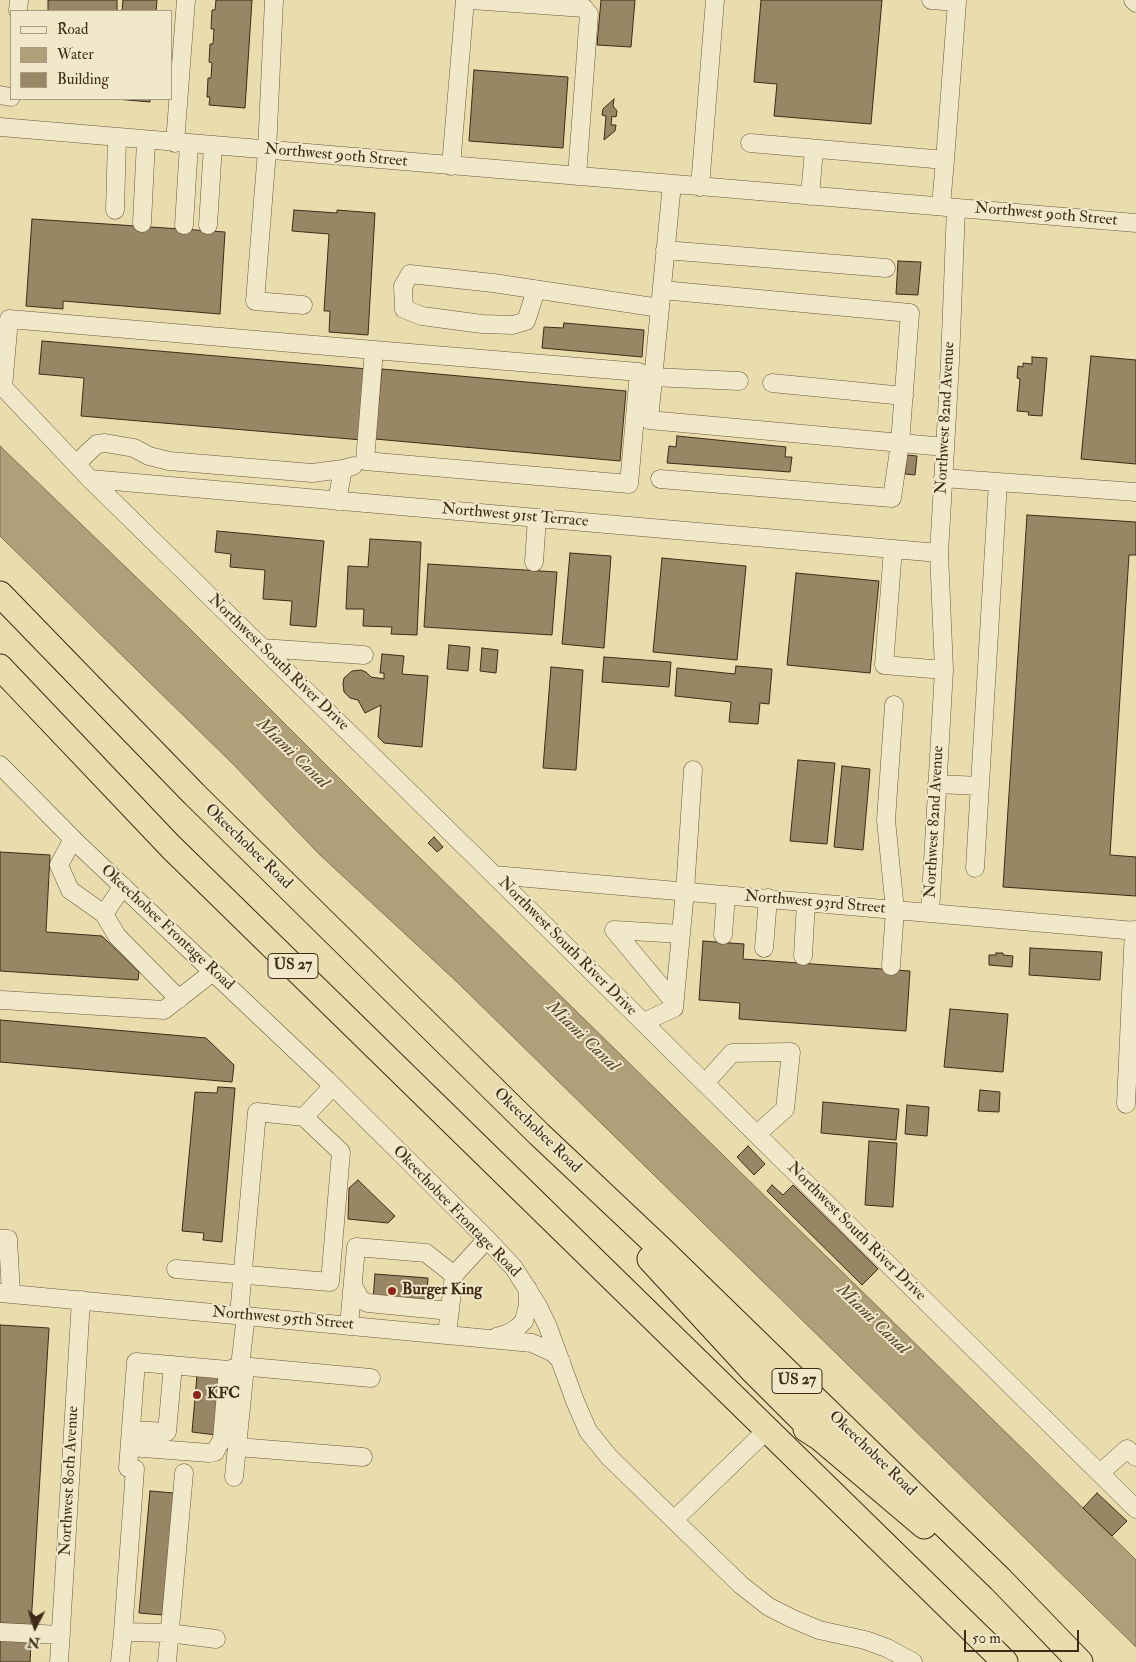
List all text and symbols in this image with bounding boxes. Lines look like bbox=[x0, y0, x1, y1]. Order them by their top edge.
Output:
legend bbox=[10, 10, 172, 100]
text: Road bbox=[57, 20, 88, 39]
text: Water bbox=[57, 45, 94, 64]
text: Building bbox=[57, 70, 109, 89]
street label: Northwest 90th Street bbox=[264, 140, 408, 172]
street label: Northwest 90th Street bbox=[974, 199, 1118, 231]
street label: Northwest 82nd Avenue bbox=[932, 341, 960, 495]
street label: Northwest 91st Terrace bbox=[441, 500, 589, 532]
street label: Northwest South River Drive bbox=[204, 591, 352, 735]
water label: Miami Canal bbox=[251, 714, 333, 794]
street label: Northwest 82nd Avenue bbox=[921, 745, 949, 899]
street label: Okeechobee Road bbox=[200, 800, 296, 894]
street label: Okeechobee Frontage Road bbox=[96, 861, 238, 995]
street label: Northwest South River Drive bbox=[494, 874, 640, 1020]
street label: Northwest 93rd Street bbox=[744, 887, 886, 919]
road number: US 27 bbox=[268, 954, 318, 978]
water label: Miami Canal bbox=[541, 997, 623, 1077]
street label: Okeechobee Road bbox=[489, 1084, 585, 1178]
street label: Okeechobee Frontage Road bbox=[388, 1142, 524, 1282]
street label: Northwest South River Drive bbox=[783, 1159, 929, 1305]
water label: Miami Canal bbox=[831, 1280, 913, 1360]
place label: Burger King bbox=[402, 1281, 482, 1301]
marker: Burger King bbox=[386, 1285, 398, 1297]
street label: Northwest 95th Street bbox=[211, 1303, 355, 1335]
road number: US 27 bbox=[772, 1368, 822, 1394]
place label: KFC bbox=[207, 1385, 240, 1405]
marker: KFC bbox=[191, 1389, 203, 1401]
street label: Northwest 80th Avenue bbox=[56, 1405, 84, 1557]
street label: Okeechobee Road bbox=[824, 1407, 920, 1501]
north arrow bbox=[10, 1602, 60, 1652]
scale bar bbox=[966, 1620, 1081, 1652]
text: 50 m bbox=[972, 1629, 1001, 1648]
text: N bbox=[27, 1633, 41, 1651]

